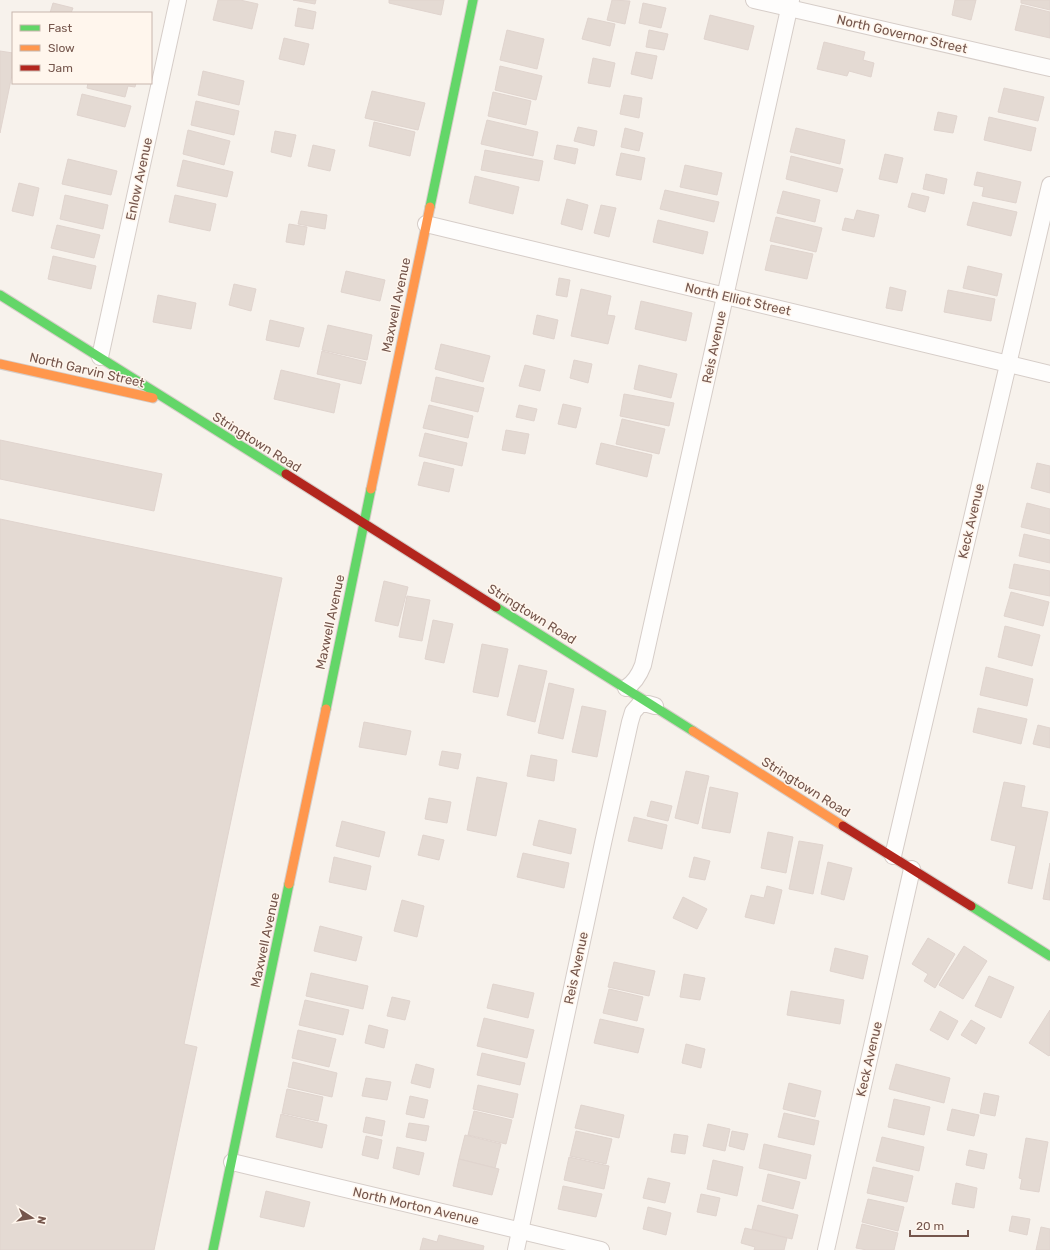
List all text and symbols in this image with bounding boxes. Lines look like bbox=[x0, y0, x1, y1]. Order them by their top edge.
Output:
legend bbox=[12, 12, 152, 84]
street label: North Governor Street bbox=[835, 12, 969, 56]
text: Fast bbox=[48, 21, 72, 35]
text: Slow bbox=[48, 41, 75, 55]
text: Jam bbox=[48, 61, 73, 75]
street label: Enlow Avenue bbox=[123, 136, 155, 222]
street label: Maxwell Avenue bbox=[379, 256, 413, 354]
street label: North Elliot Street bbox=[684, 280, 792, 318]
street label: Reis Avenue bbox=[699, 309, 729, 385]
street label: North Garvin Street bbox=[28, 349, 146, 391]
street label: Stringtown Road bbox=[209, 409, 304, 476]
street label: Keck Avenue bbox=[955, 482, 987, 560]
street label: Maxwell Avenue bbox=[313, 573, 347, 671]
street label: Stringtown Road bbox=[484, 581, 579, 648]
street label: Stringtown Road bbox=[758, 754, 853, 821]
street label: Maxwell Avenue bbox=[248, 891, 282, 989]
street label: Reis Avenue bbox=[561, 930, 591, 1006]
street label: Keck Avenue bbox=[853, 1020, 885, 1098]
street label: North Morton Avenue bbox=[351, 1184, 481, 1228]
north arrow bbox=[12, 1198, 52, 1238]
scale bar bbox=[910, 1212, 968, 1238]
text: N bbox=[34, 1215, 48, 1225]
text: 20 m bbox=[916, 1219, 944, 1233]

